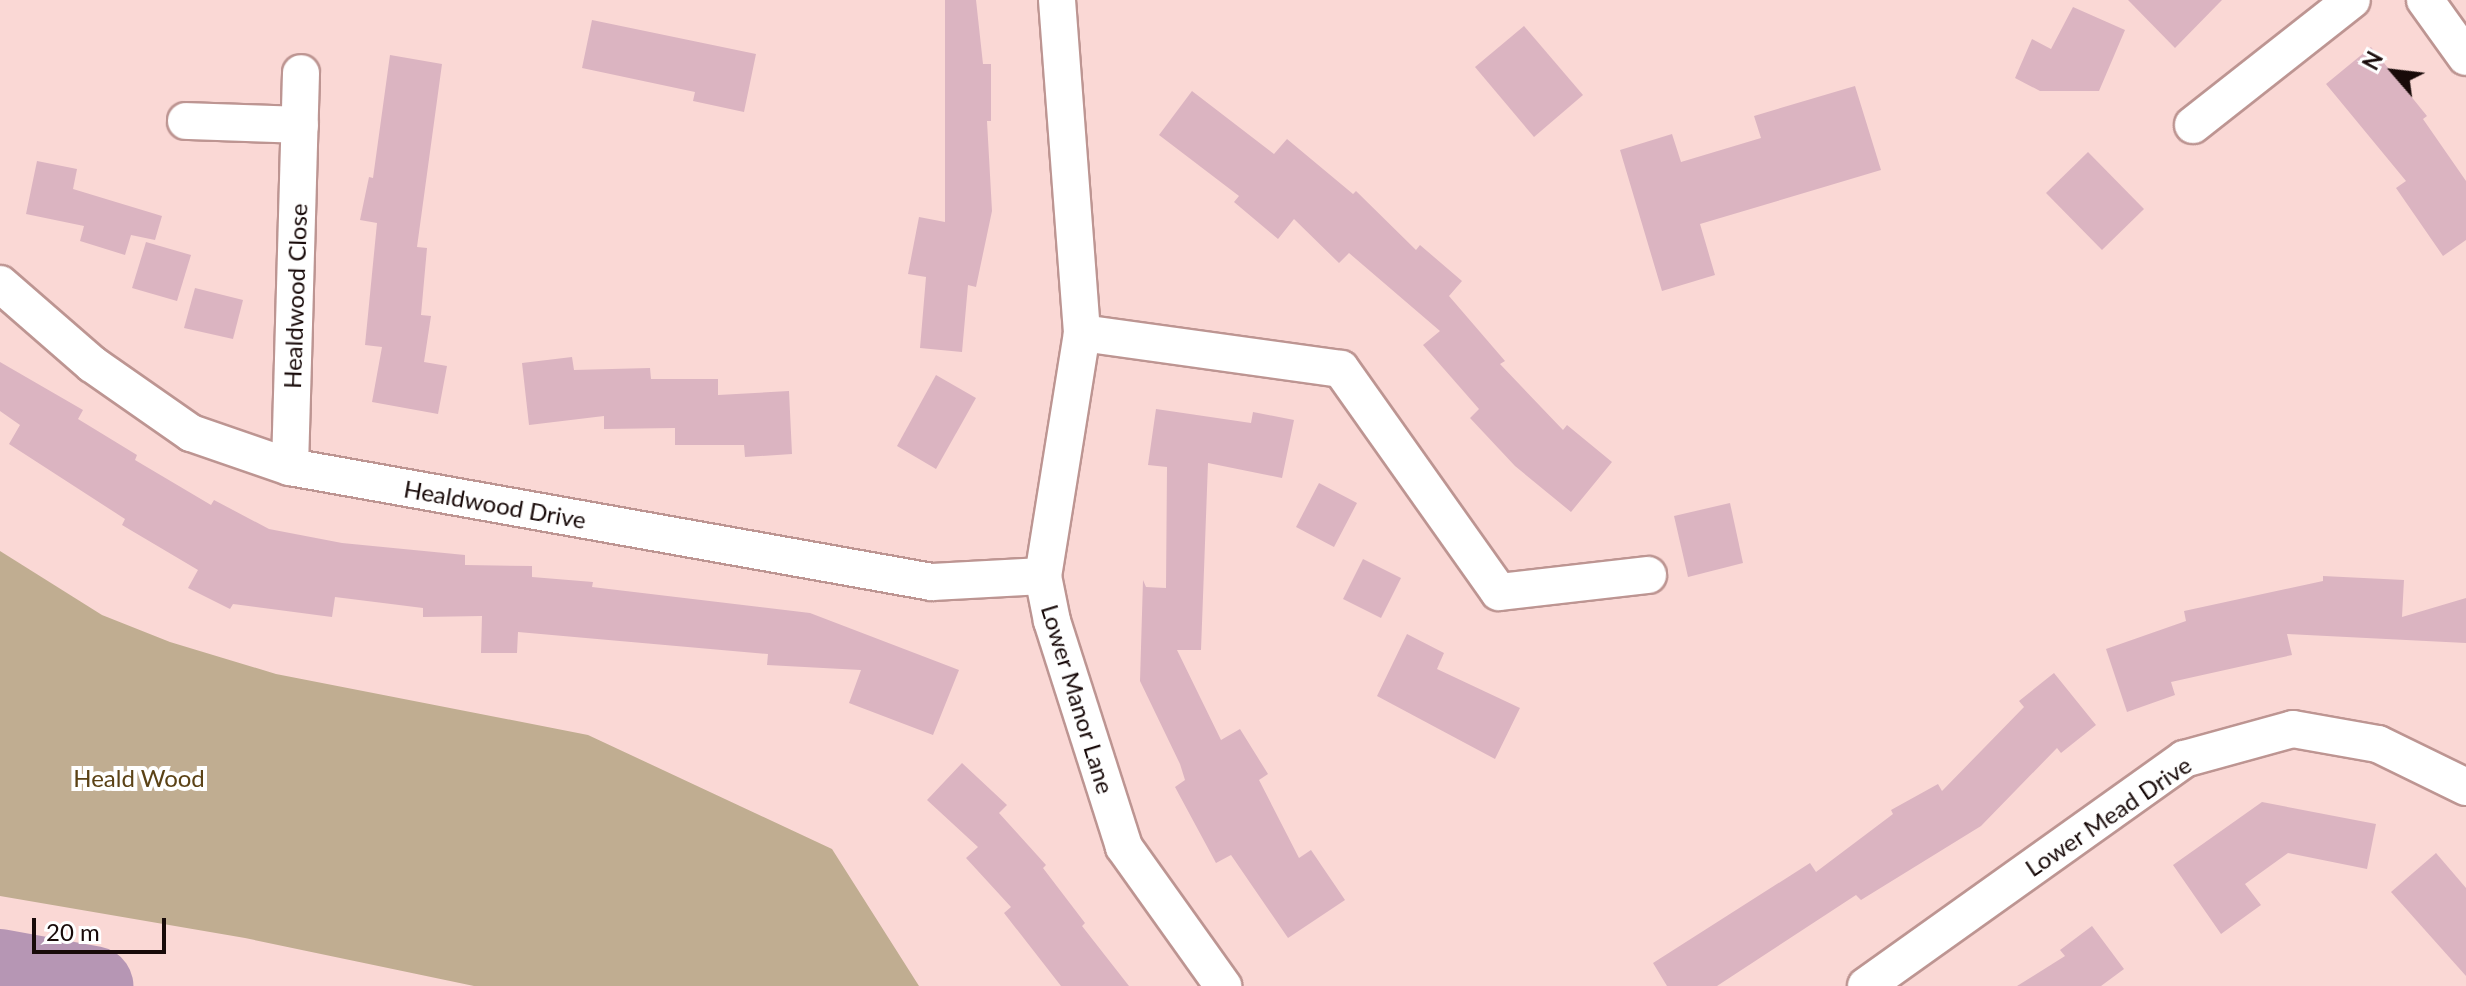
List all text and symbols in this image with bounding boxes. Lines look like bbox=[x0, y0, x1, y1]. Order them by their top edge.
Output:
north arrow bbox=[2354, 32, 2434, 112]
text: N bbox=[2356, 47, 2388, 74]
street label: Healdwood Close bbox=[277, 203, 313, 389]
street label: Healdwood Drive bbox=[402, 474, 588, 534]
street label: Lower Manor Lane bbox=[1035, 601, 1121, 797]
street label: Lower Mead Drive bbox=[2019, 750, 2197, 882]
park label: Heald Wood bbox=[73, 764, 205, 792]
scale bar bbox=[36, 902, 170, 952]
text: 20 m bbox=[46, 917, 100, 946]

